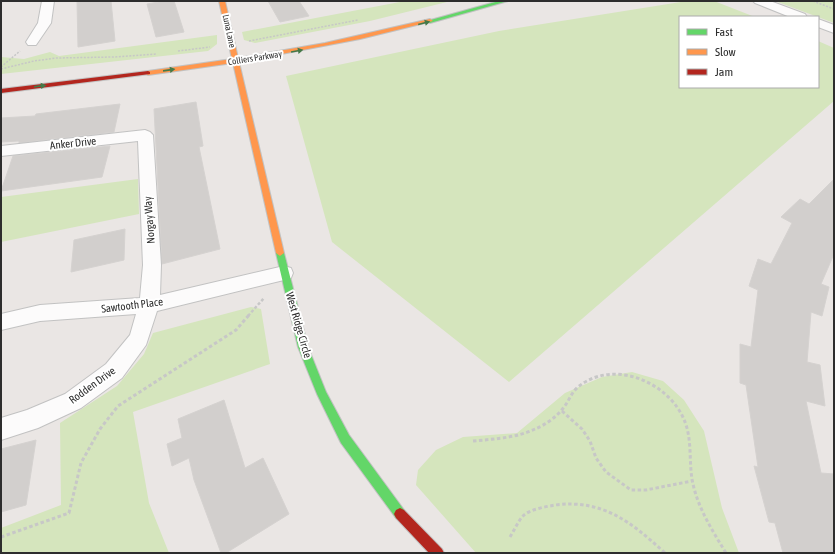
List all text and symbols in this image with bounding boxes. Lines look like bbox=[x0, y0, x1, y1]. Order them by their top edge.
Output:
street label: Luna Lane bbox=[221, 13, 237, 49]
legend bbox=[679, 16, 819, 88]
one-way arrow bbox=[418, 20, 430, 26]
text: Fast bbox=[715, 25, 733, 39]
text: Slow bbox=[715, 45, 736, 59]
one-way arrow bbox=[291, 48, 303, 54]
street label: Colliers Parkway bbox=[227, 49, 283, 67]
text: Jam bbox=[715, 65, 733, 79]
one-way arrow bbox=[163, 67, 175, 73]
one-way arrow bbox=[34, 83, 46, 89]
street label: Anker Drive bbox=[49, 135, 97, 151]
street label: Norgay Way bbox=[141, 195, 157, 244]
street label: West Ridge Circle bbox=[284, 291, 314, 359]
street label: Sawtooth Place bbox=[100, 295, 164, 315]
street label: Rodden Drive bbox=[67, 364, 117, 406]

